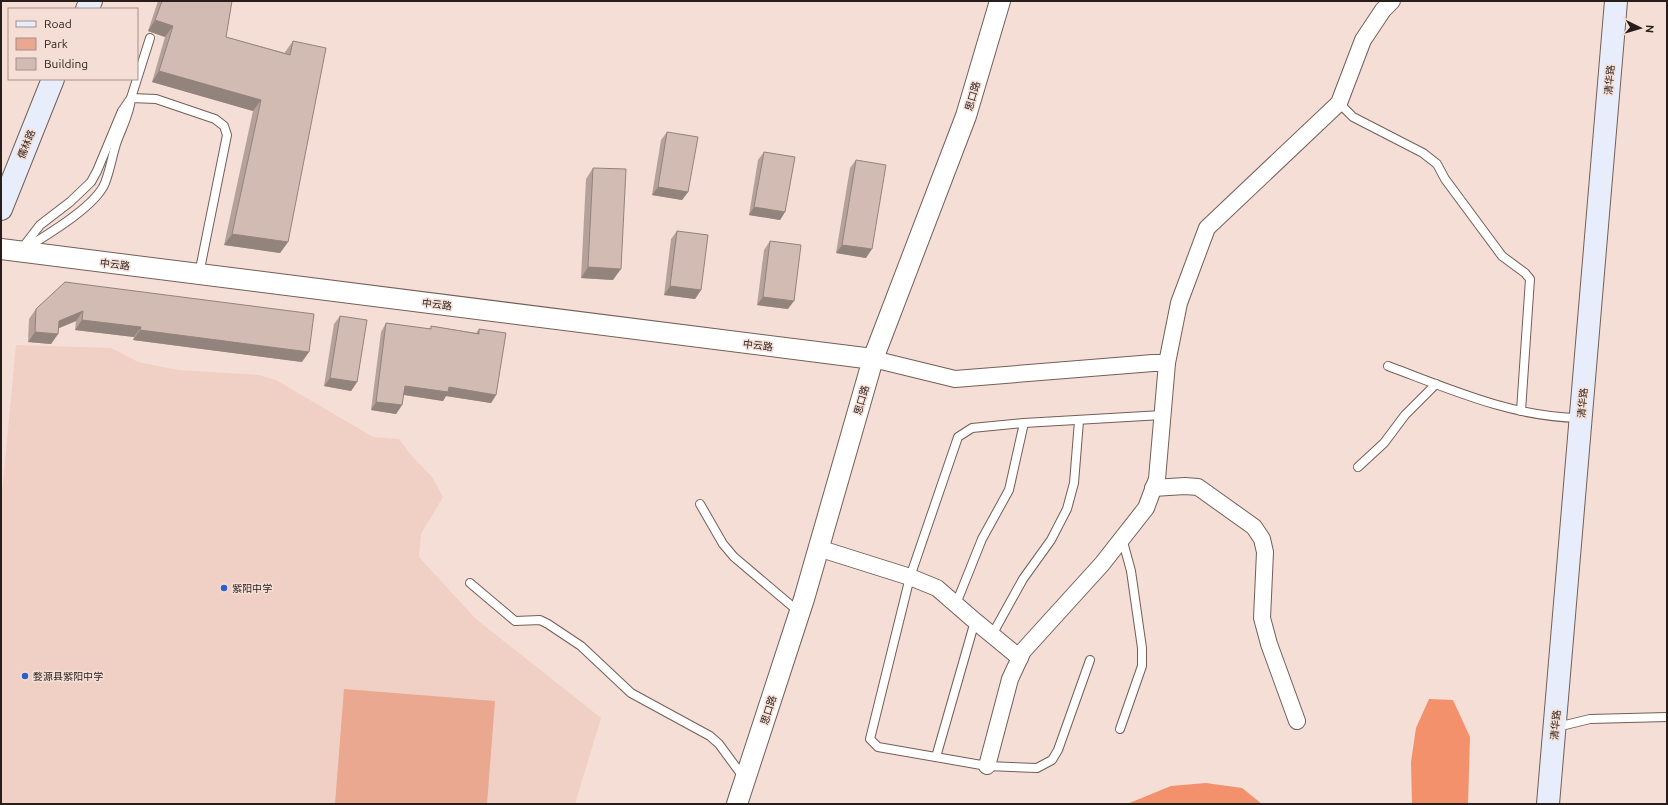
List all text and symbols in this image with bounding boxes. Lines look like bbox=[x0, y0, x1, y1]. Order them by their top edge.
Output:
legend bbox=[8, 8, 138, 80]
north arrow bbox=[1620, 8, 1660, 48]
text: Road bbox=[44, 17, 72, 30]
text: N bbox=[1644, 24, 1656, 33]
text: Park bbox=[44, 37, 68, 50]
text: Building bbox=[44, 57, 88, 70]
street label: 清华路 bbox=[1603, 65, 1616, 95]
street label: 思口路 bbox=[963, 80, 982, 112]
street label: 儒林路 bbox=[16, 128, 37, 160]
street label: 中云路 bbox=[99, 257, 130, 272]
street label: 中云路 bbox=[421, 297, 452, 312]
street label: 中云路 bbox=[742, 338, 773, 353]
street label: 思口路 bbox=[852, 384, 871, 416]
street label: 清华路 bbox=[1576, 388, 1589, 418]
marker: 紫阳中学 bbox=[219, 583, 229, 593]
place label: 紫阳中学 bbox=[232, 583, 272, 594]
marker: 婺源县紫阳中学 bbox=[20, 671, 30, 681]
place label: 婺源县紫阳中学 bbox=[33, 671, 103, 682]
street label: 思口路 bbox=[759, 694, 778, 726]
street label: 清华路 bbox=[1549, 710, 1562, 740]

